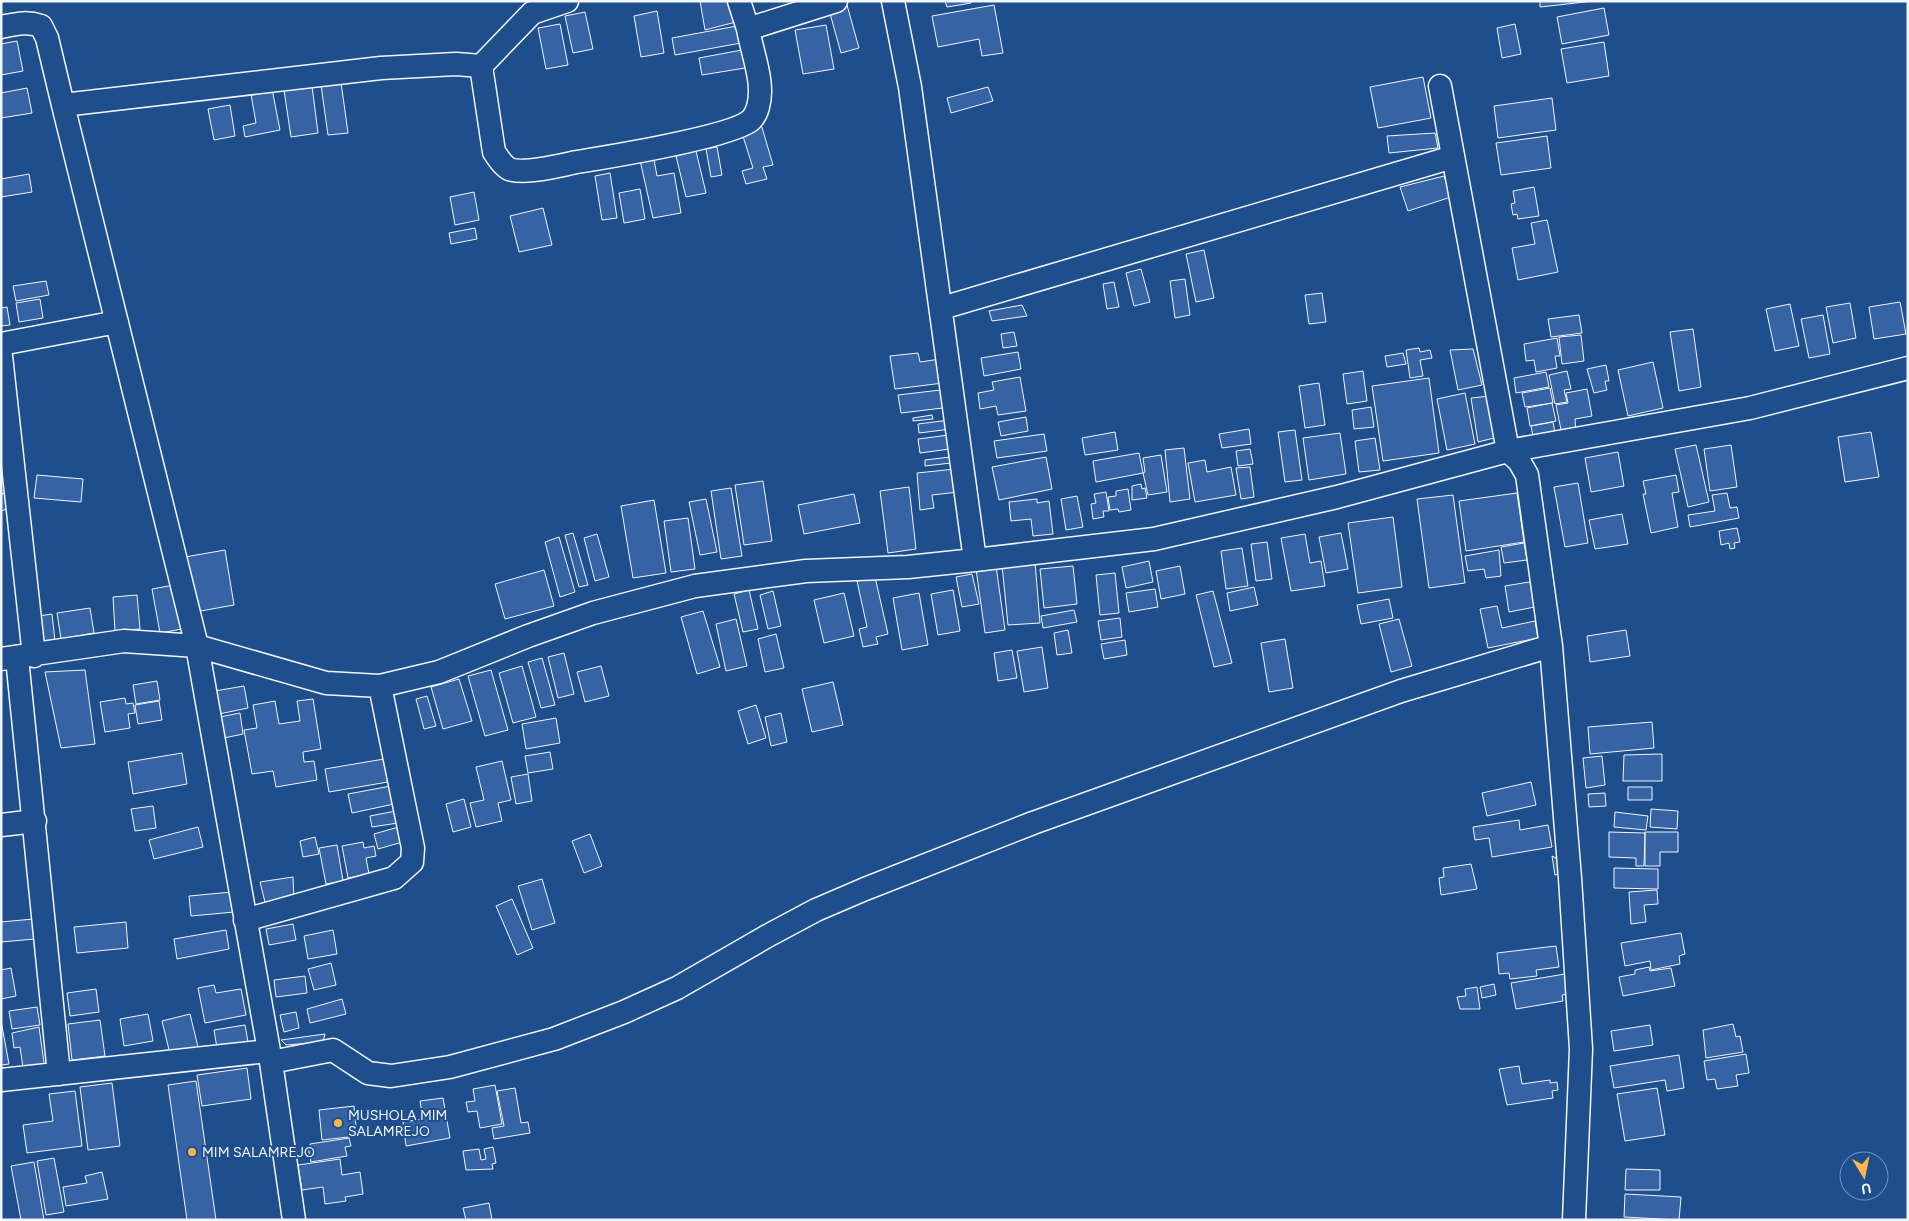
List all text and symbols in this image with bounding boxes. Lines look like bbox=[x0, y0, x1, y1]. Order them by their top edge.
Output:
place label: MUSHOLA MIM SALAMREJO bbox=[348, 1107, 447, 1140]
marker: MUSHOLA MIM SALAMREJO bbox=[332, 1117, 344, 1129]
place label: MIM SALAMREJO bbox=[202, 1144, 315, 1161]
marker: MIM SALAMREJO bbox=[186, 1146, 198, 1158]
north arrow bbox=[1839, 1151, 1889, 1201]
text: U bbox=[1860, 1179, 1873, 1198]

